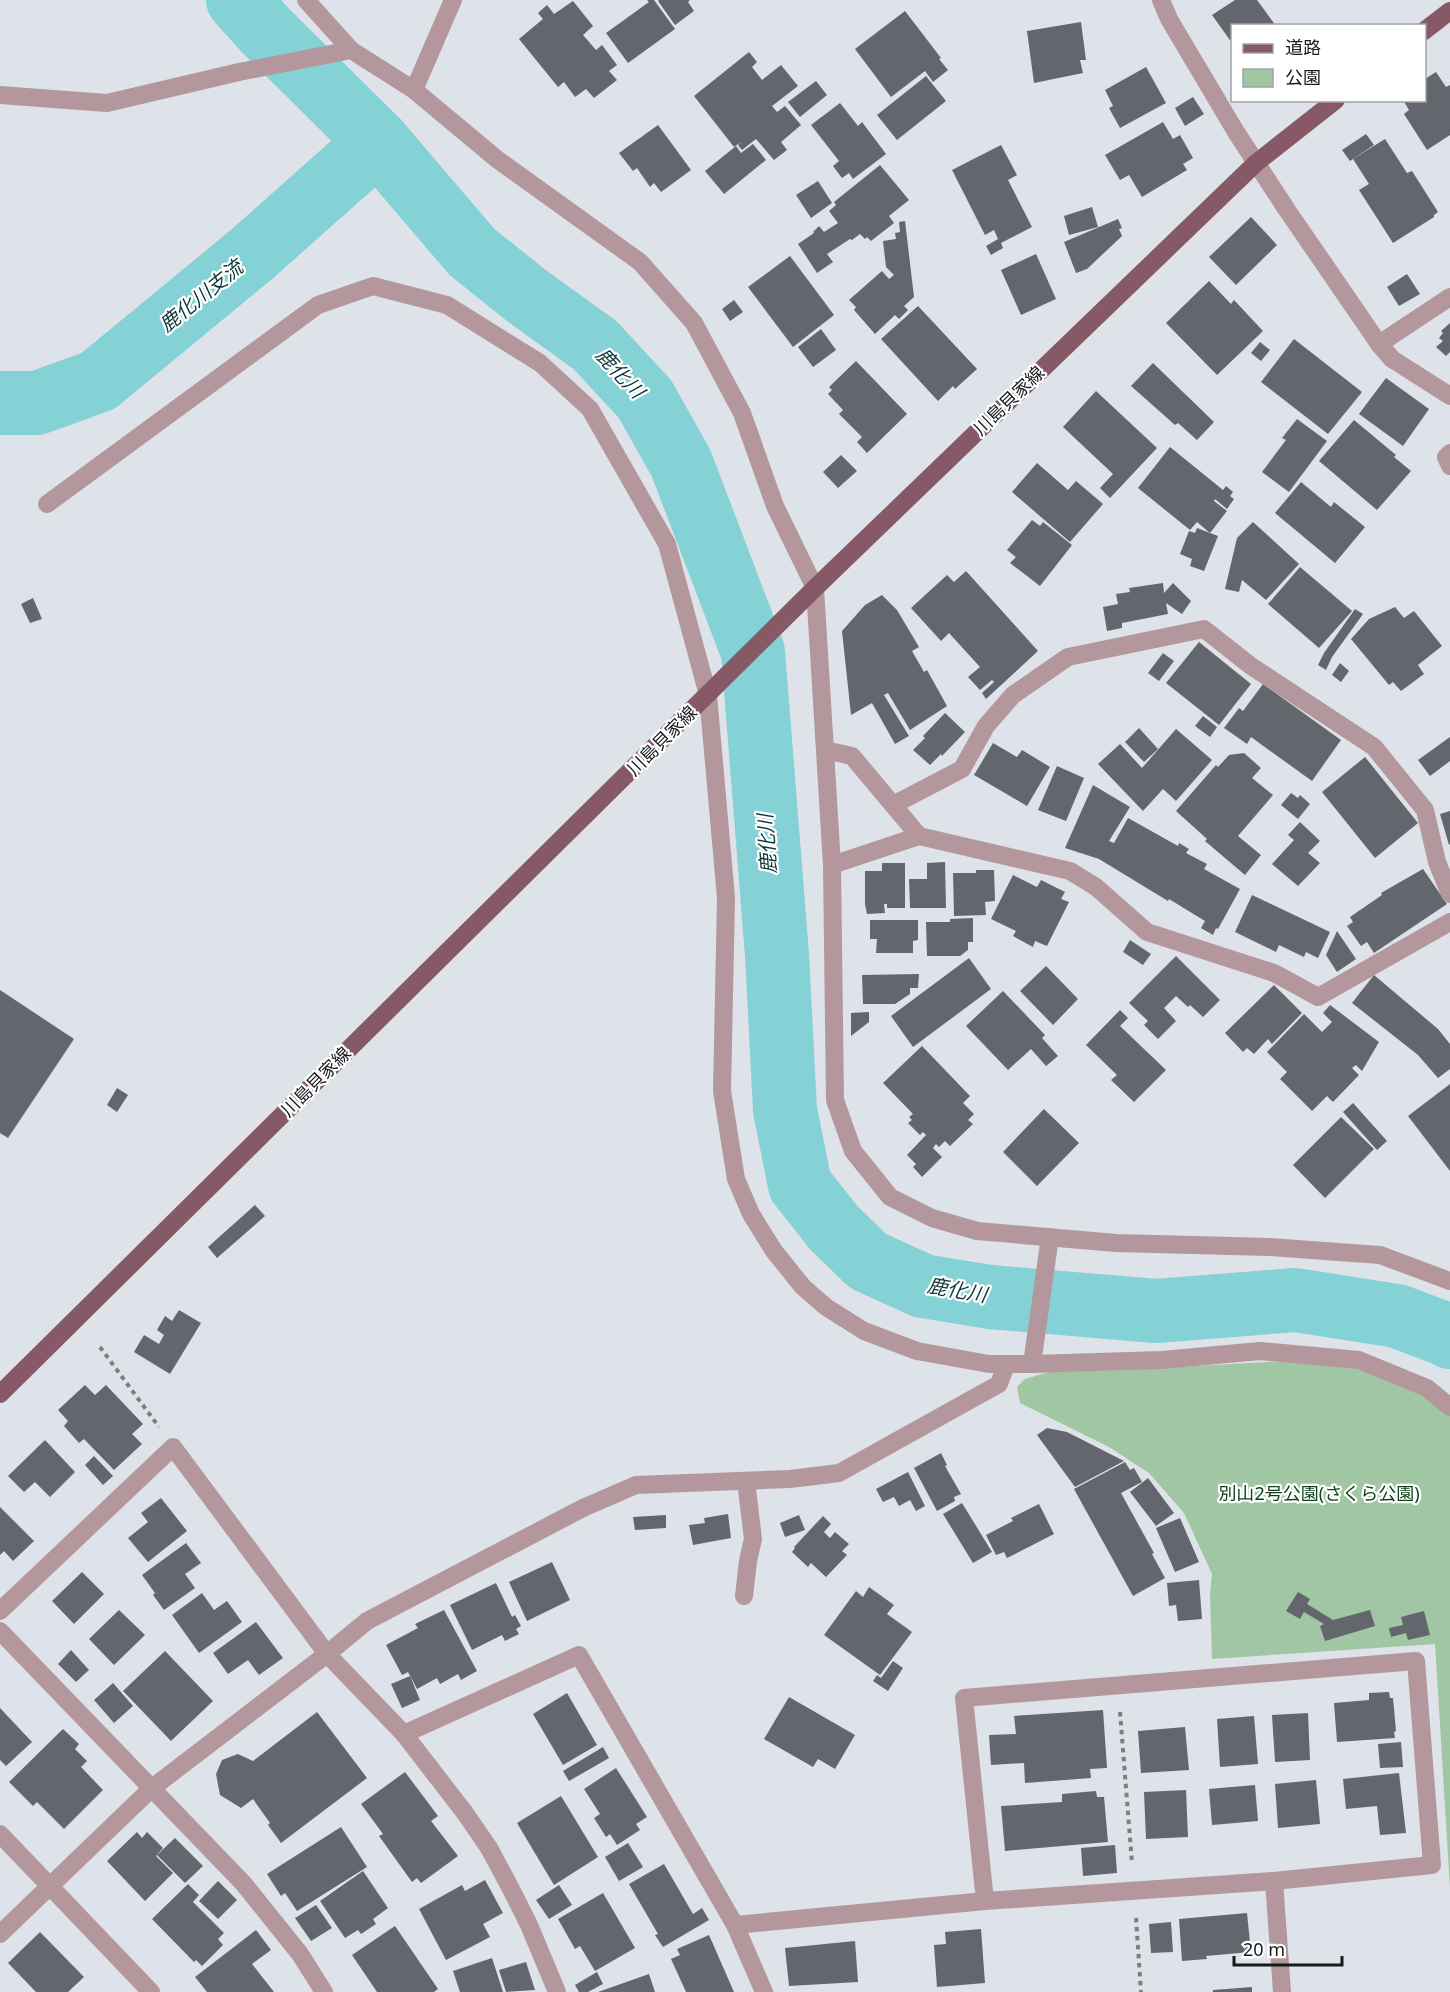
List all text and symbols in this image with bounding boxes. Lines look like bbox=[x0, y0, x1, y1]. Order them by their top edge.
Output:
legend bbox=[1231, 24, 1426, 102]
text: 道路 bbox=[1285, 35, 1321, 59]
text: 公園 bbox=[1285, 65, 1321, 89]
water label: 鹿化川支流 bbox=[153, 252, 250, 338]
water label: 鹿化川 bbox=[590, 342, 652, 405]
street label: 川島貝家線 bbox=[968, 360, 1049, 440]
street label: 川島貝家線 bbox=[621, 700, 702, 781]
water label: 鹿化川 bbox=[751, 811, 782, 875]
street label: 川島貝家線 bbox=[275, 1041, 356, 1122]
water label: 鹿化川 bbox=[925, 1271, 991, 1308]
park label: 別山2号公園(さくら公園) bbox=[1218, 1481, 1420, 1505]
scale bar bbox=[1234, 1929, 1342, 1967]
text: 20 m bbox=[1243, 1937, 1285, 1961]

